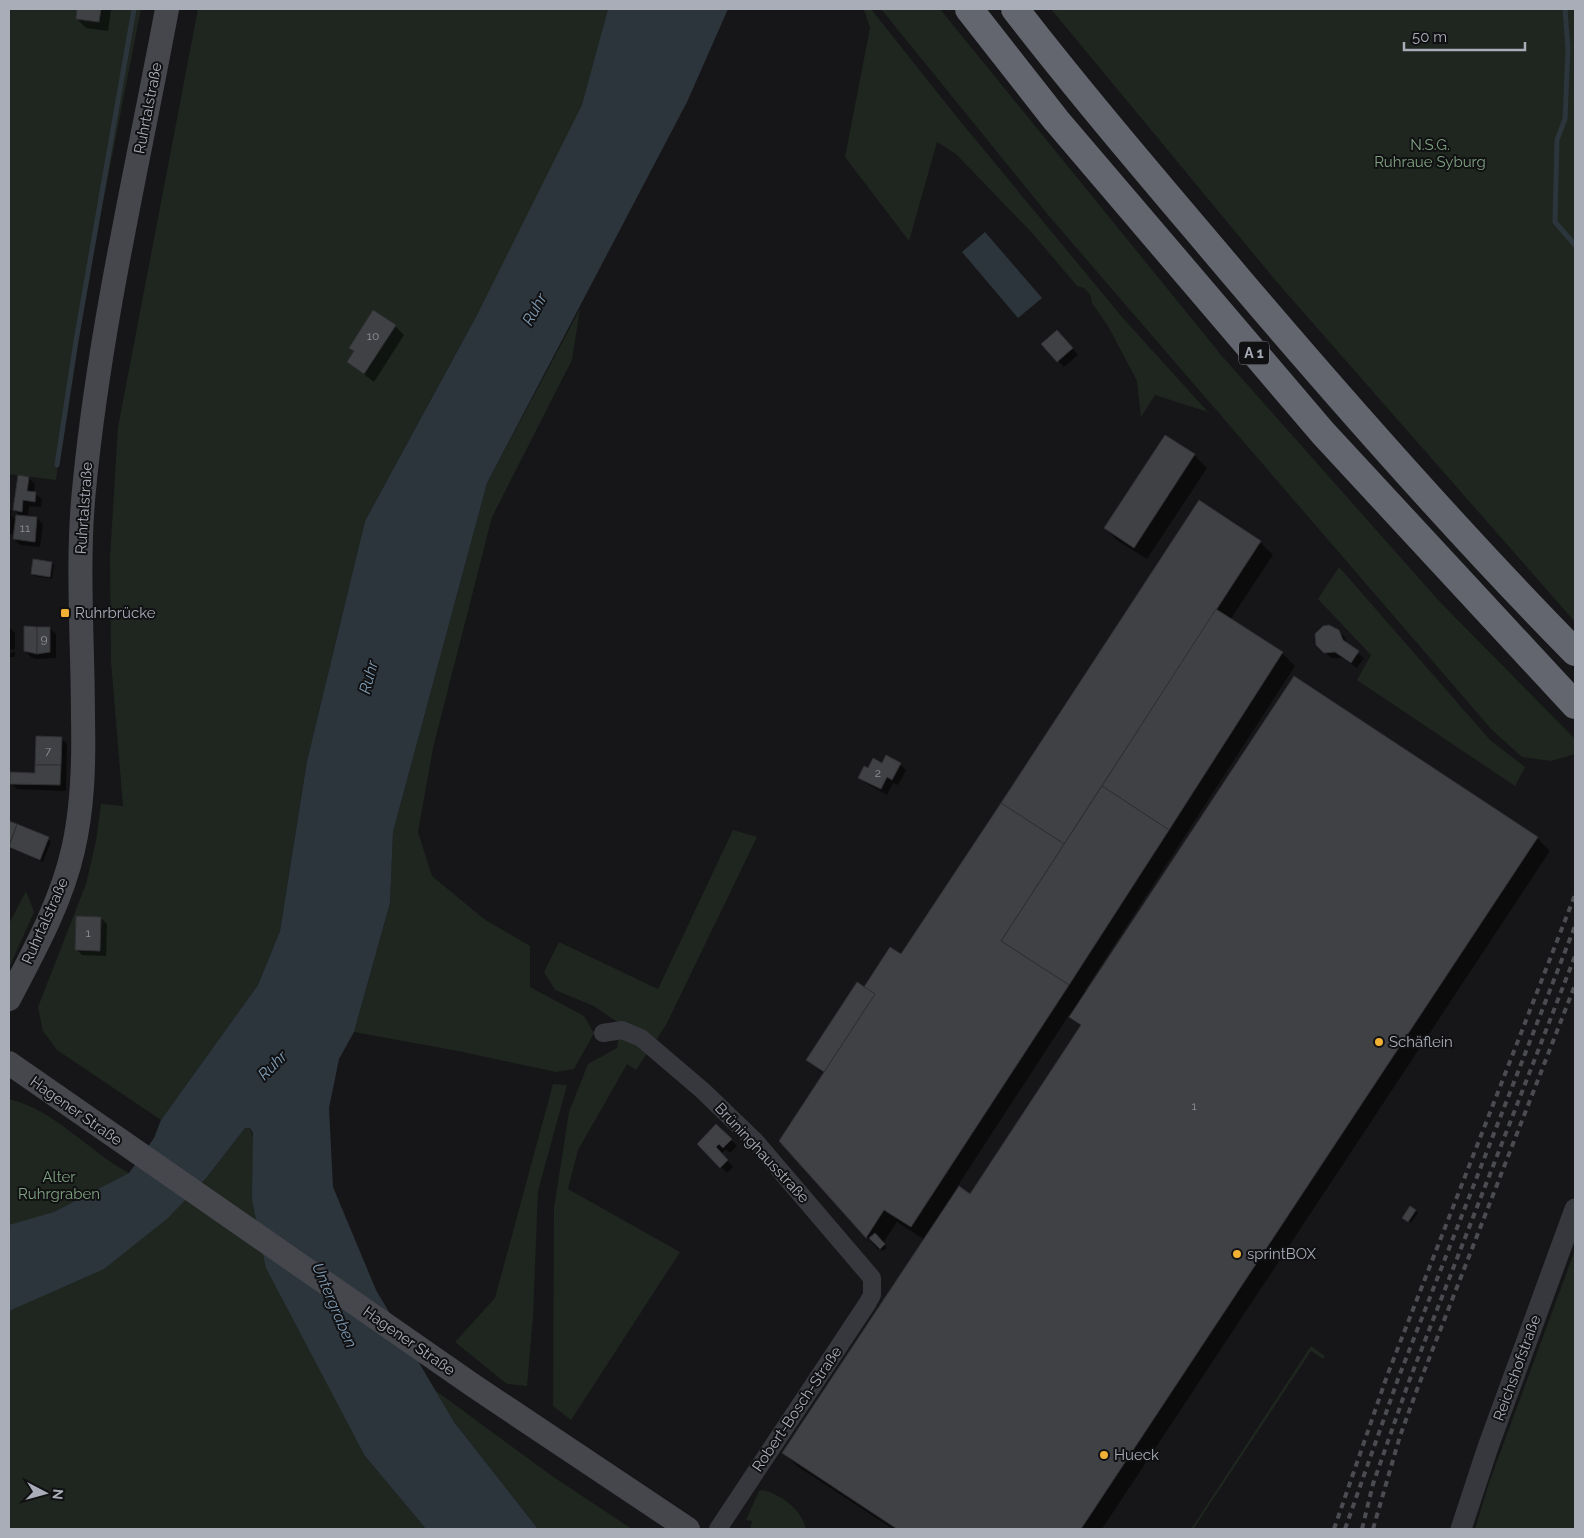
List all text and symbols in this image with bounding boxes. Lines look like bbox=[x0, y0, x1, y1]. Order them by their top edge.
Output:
scale bar bbox=[1404, 20, 1525, 52]
text: 50 m bbox=[1412, 28, 1447, 46]
street label: Ruhrtalstraße bbox=[130, 61, 166, 155]
park label: N.S.G. Ruhraue Syburg bbox=[1374, 136, 1486, 171]
water label: Ruhr bbox=[518, 290, 551, 328]
house number: 10 bbox=[367, 329, 379, 343]
road number: A 1 bbox=[1239, 342, 1269, 364]
street label: Ruhrtalstraße bbox=[72, 461, 96, 555]
house number: 11 bbox=[20, 521, 30, 535]
place label: Ruhrbrücke bbox=[75, 604, 156, 622]
marker: Ruhrbrücke bbox=[59, 607, 71, 619]
house number: 9 bbox=[40, 632, 48, 646]
water label: Ruhr bbox=[355, 658, 382, 696]
house number: 7 bbox=[45, 744, 52, 758]
house number: 2 bbox=[875, 766, 881, 780]
street label: Ruhrtalstraße bbox=[18, 875, 72, 967]
house number: 1 bbox=[85, 926, 91, 940]
place label: Schäflein bbox=[1389, 1033, 1453, 1051]
marker: Schäflein bbox=[1373, 1036, 1385, 1048]
water label: Ruhr bbox=[254, 1046, 291, 1084]
street label: Hagener Straße bbox=[27, 1073, 126, 1149]
street label: Brüninghausstraße bbox=[711, 1099, 813, 1207]
house number: 1 bbox=[1191, 1099, 1197, 1113]
park label: Alter Ruhrgraben bbox=[18, 1168, 100, 1203]
place label: sprintBOX bbox=[1247, 1245, 1316, 1263]
marker: sprintBOX bbox=[1231, 1248, 1243, 1260]
water label: Untergraben bbox=[308, 1260, 361, 1351]
street label: Hagener Straße bbox=[360, 1303, 459, 1379]
street label: Reichshofstraße bbox=[1490, 1313, 1545, 1423]
street label: Robert-Bosch-Straße bbox=[748, 1343, 846, 1475]
place label: Hueck bbox=[1114, 1446, 1159, 1464]
marker: Hueck bbox=[1098, 1449, 1110, 1461]
north arrow bbox=[20, 1468, 70, 1518]
text: N bbox=[49, 1488, 66, 1501]

